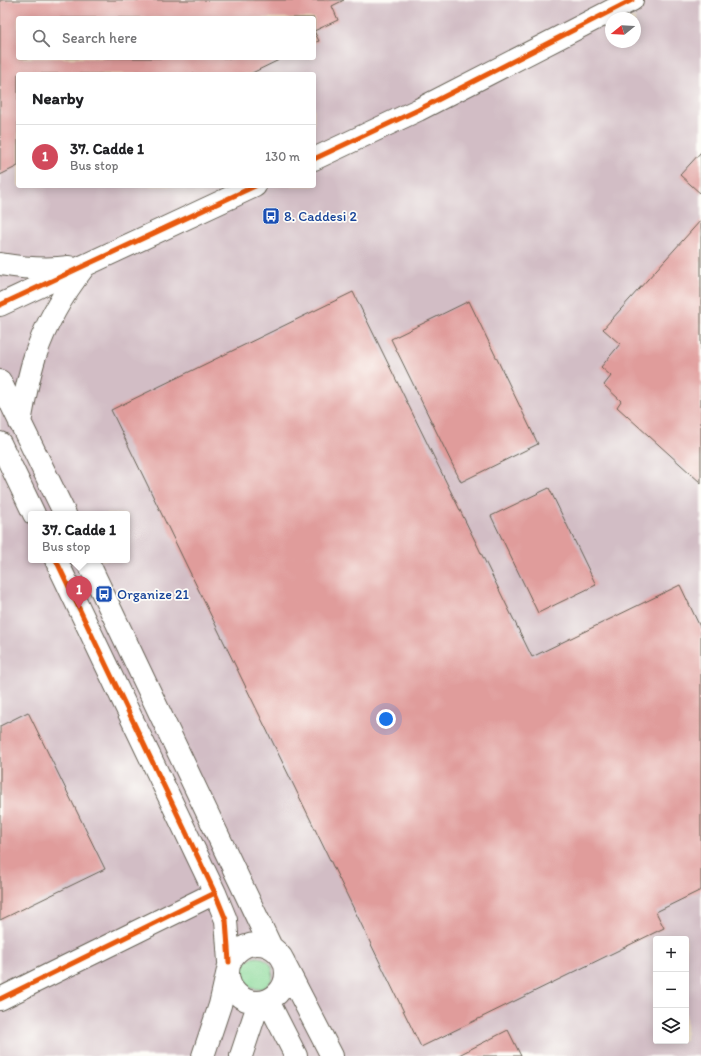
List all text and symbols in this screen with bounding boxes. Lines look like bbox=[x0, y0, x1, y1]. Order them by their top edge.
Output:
north arrow bbox=[605, 12, 641, 48]
search box bbox=[16, 16, 316, 60]
icon: search bbox=[30, 27, 52, 49]
text: Search here bbox=[62, 29, 137, 47]
text: Nearby bbox=[32, 88, 84, 108]
text: 37. Cadde 1 bbox=[70, 140, 144, 158]
text: 1 bbox=[42, 149, 48, 164]
text: 130 m bbox=[265, 149, 300, 164]
text: Bus stop bbox=[70, 158, 118, 173]
bus stop icon: 8. Caddesi 2 bbox=[261, 206, 281, 226]
place label: 8. Caddesi 2 bbox=[284, 208, 357, 225]
popup bbox=[28, 511, 130, 563]
text: 37. Cadde 1 bbox=[42, 521, 116, 539]
text: Bus stop bbox=[42, 539, 91, 554]
pin: 1 bbox=[66, 576, 92, 609]
bus stop icon: Organize 21 bbox=[94, 584, 114, 604]
place label: Organize 21 bbox=[117, 586, 189, 603]
your location bbox=[376, 709, 396, 729]
map controls bbox=[653, 936, 689, 1044]
button: + bbox=[653, 936, 689, 972]
button: − bbox=[653, 972, 689, 1008]
button: layers bbox=[653, 1008, 689, 1044]

